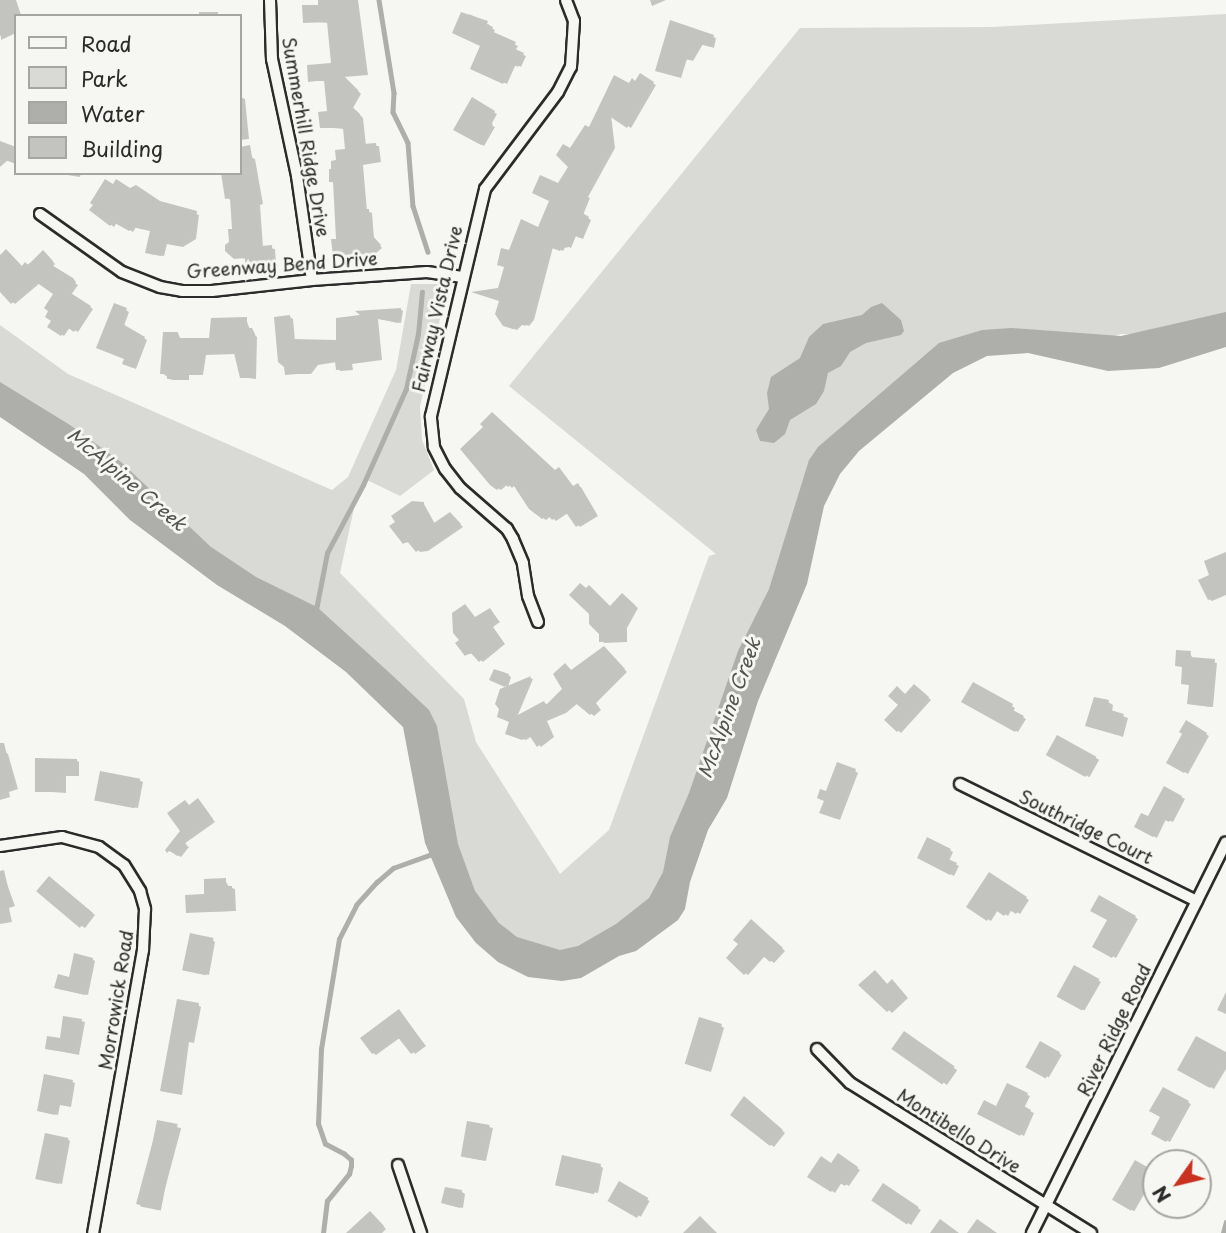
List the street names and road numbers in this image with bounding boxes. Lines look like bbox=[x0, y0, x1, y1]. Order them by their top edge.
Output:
street label: Summerhill Ridge Drive bbox=[278, 35, 334, 239]
street label: Fairway Vista Drive bbox=[407, 224, 467, 394]
street label: Greenway Bend Drive bbox=[186, 248, 378, 282]
street label: Southridge Court bbox=[1015, 785, 1157, 869]
street label: Morrowick Road bbox=[94, 928, 138, 1072]
street label: River Ridge Road bbox=[1072, 959, 1156, 1101]
street label: Montibello Drive bbox=[893, 1084, 1025, 1178]

